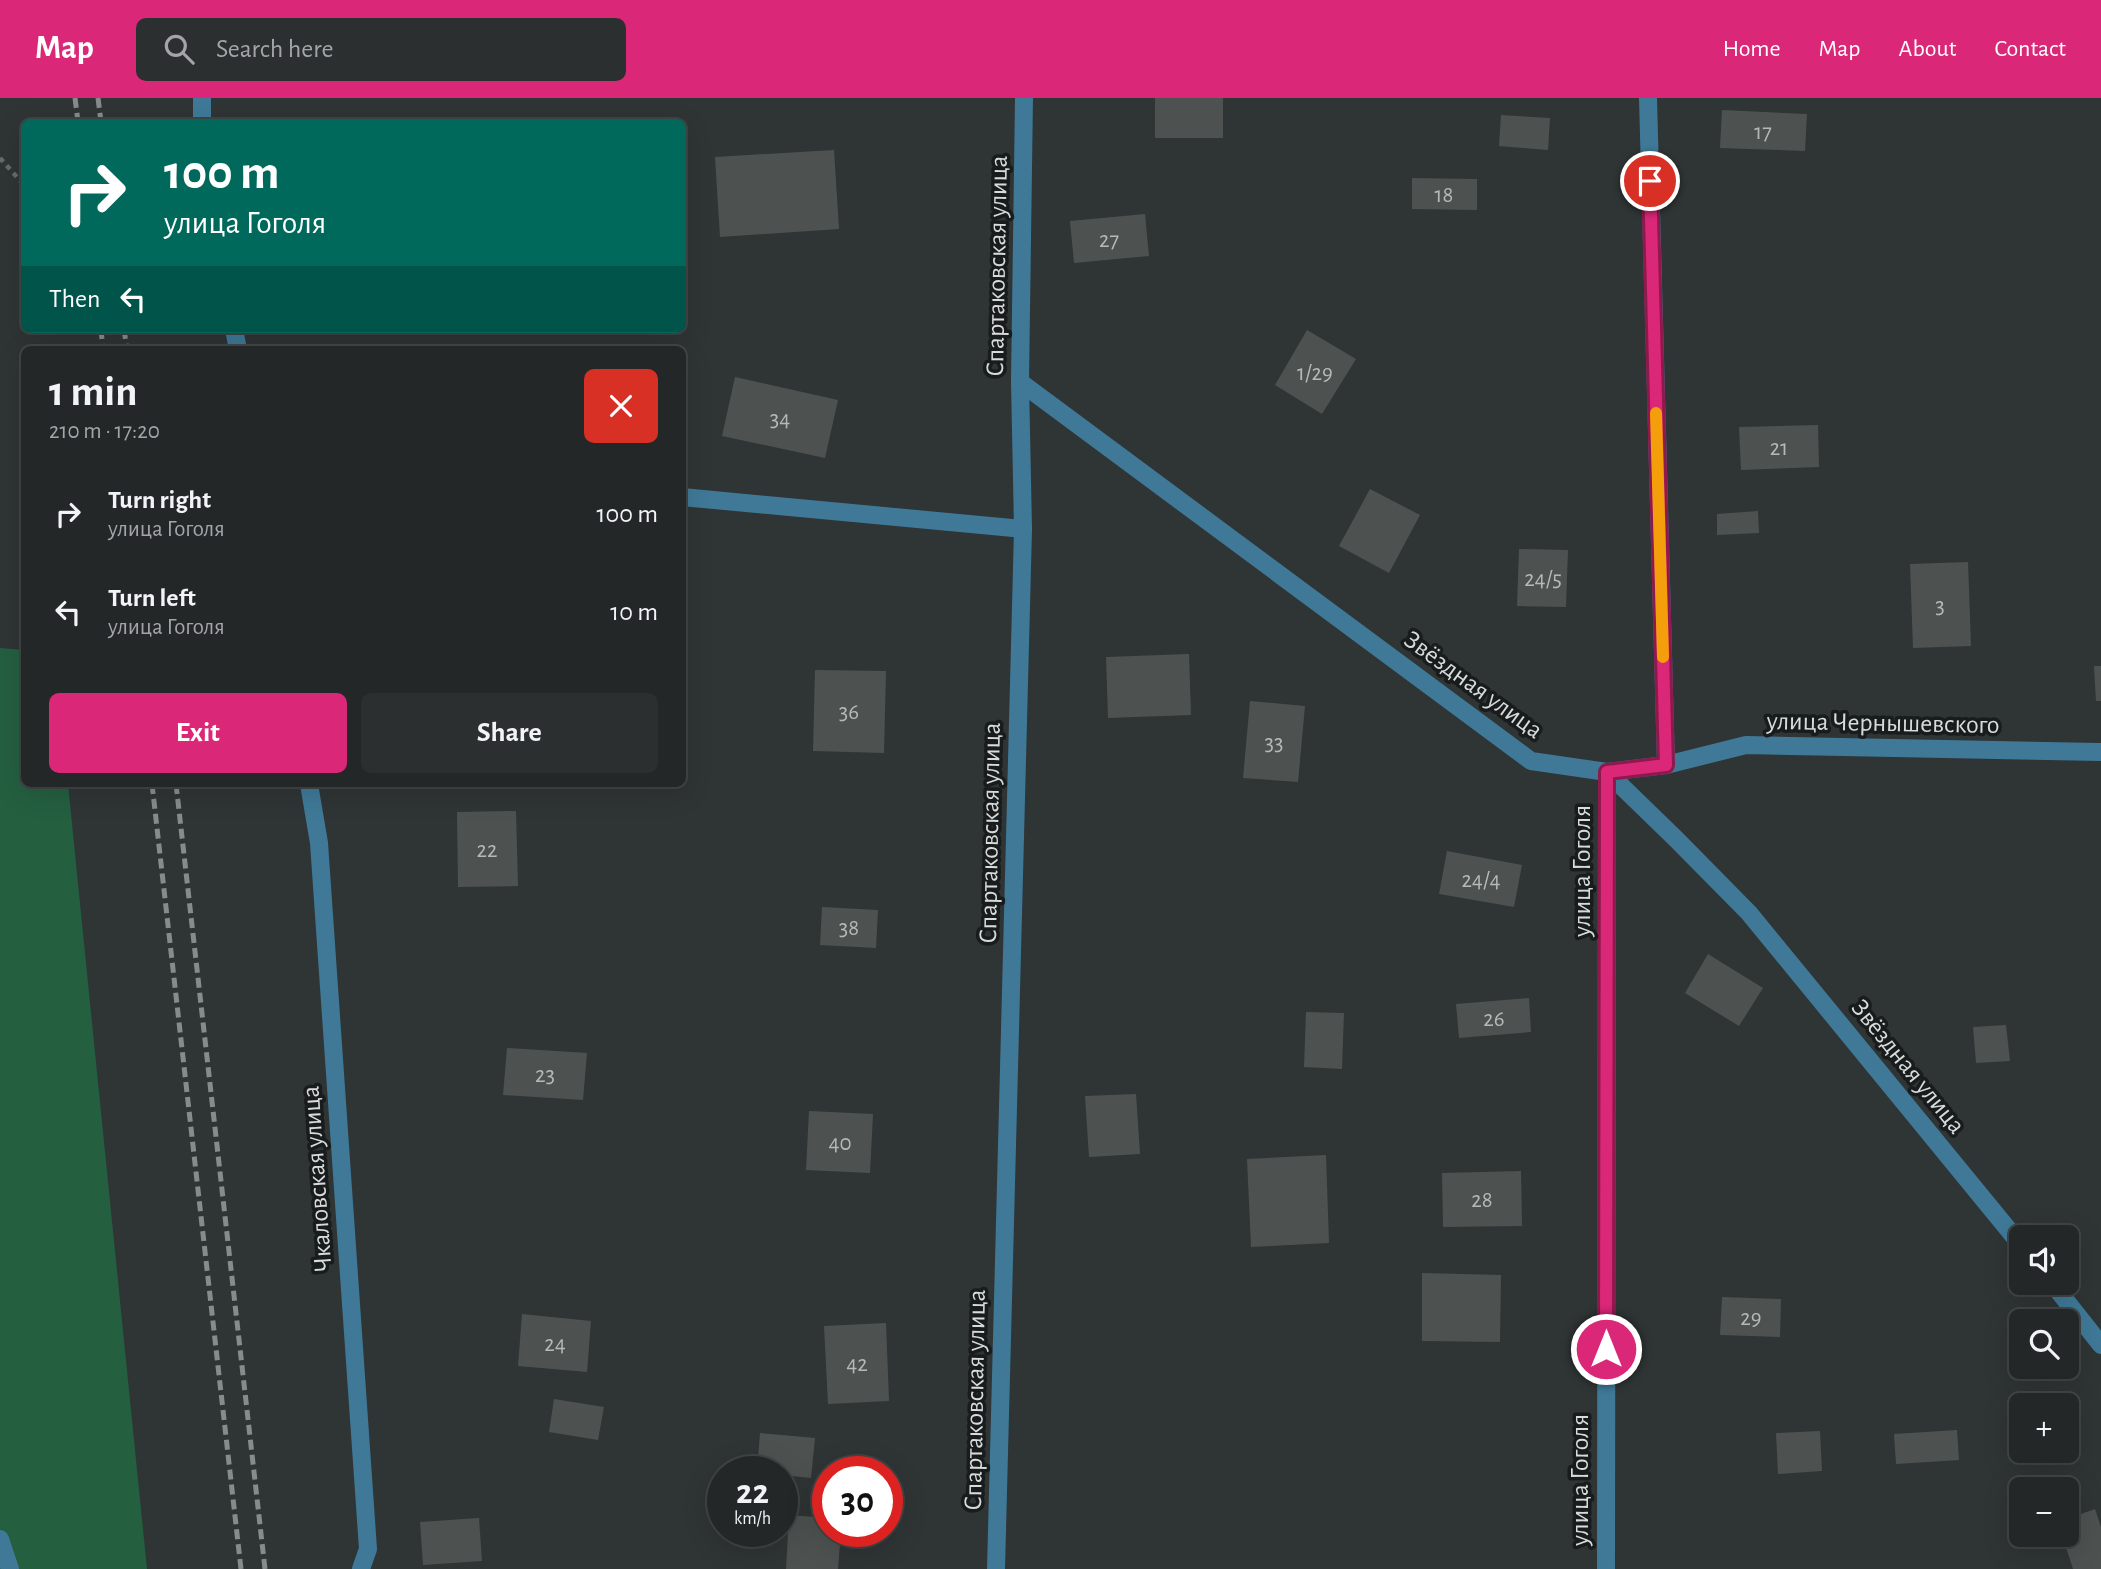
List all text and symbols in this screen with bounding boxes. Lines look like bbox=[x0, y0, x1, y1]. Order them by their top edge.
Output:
search box bbox=[136, 18, 626, 81]
icon: search bbox=[160, 30, 198, 68]
text: Map bbox=[35, 32, 94, 65]
text: Search here bbox=[216, 36, 334, 62]
text: Home bbox=[1723, 37, 1781, 61]
text: Map bbox=[1819, 37, 1861, 61]
text: About bbox=[1899, 37, 1956, 61]
text: Contact bbox=[1994, 37, 2066, 61]
house number: 17 bbox=[1754, 121, 1772, 144]
icon: right bbox=[49, 147, 140, 238]
text: 100 m bbox=[164, 149, 280, 198]
pin bbox=[1620, 151, 1680, 211]
street label: Спартаковская улица bbox=[982, 155, 1012, 377]
icon: arrive bbox=[1631, 162, 1669, 200]
house number: 18 bbox=[1435, 184, 1453, 207]
text: улица Гоголя bbox=[164, 207, 326, 239]
house number: 27 bbox=[1099, 229, 1119, 252]
icon: left bbox=[114, 280, 152, 318]
text: Then bbox=[49, 286, 100, 312]
house number: 1/29 bbox=[1297, 362, 1333, 385]
button: close bbox=[584, 369, 658, 443]
text: 1 min bbox=[49, 371, 138, 413]
house number: 34 bbox=[770, 408, 790, 431]
text: 210 m · 17:20 bbox=[49, 420, 160, 443]
house number: 21 bbox=[1770, 437, 1788, 460]
text: Turn right bbox=[108, 487, 211, 513]
icon: right bbox=[49, 495, 87, 533]
text: 100 m bbox=[597, 501, 658, 527]
text: улица Гоголя bbox=[108, 518, 225, 541]
house number: 24/5 bbox=[1524, 568, 1562, 591]
text: Turn left bbox=[108, 585, 196, 611]
icon: left bbox=[49, 593, 87, 631]
house number: 3 bbox=[1935, 595, 1945, 618]
text: 10 m bbox=[610, 599, 658, 625]
text: улица Гоголя bbox=[108, 616, 225, 639]
street label: Звёздная улица bbox=[1399, 626, 1548, 744]
button: Exit bbox=[49, 693, 347, 773]
button: Share bbox=[361, 693, 658, 773]
house number: 36 bbox=[839, 701, 859, 724]
street label: улица Чернышевского bbox=[1765, 708, 2000, 738]
street label: Спартаковская улица bbox=[975, 722, 1005, 944]
house number: 33 bbox=[1265, 732, 1283, 755]
street label: улица Гоголя bbox=[1569, 805, 1595, 938]
house number: 22 bbox=[477, 839, 497, 862]
house number: 24/4 bbox=[1461, 869, 1501, 892]
house number: 38 bbox=[839, 917, 859, 940]
street label: Звёздная улица bbox=[1846, 995, 1970, 1139]
house number: 26 bbox=[1483, 1008, 1505, 1031]
house number: 23 bbox=[535, 1064, 555, 1087]
street label: Чкаловская улица bbox=[298, 1085, 336, 1273]
house number: 40 bbox=[828, 1132, 852, 1155]
house number: 28 bbox=[1471, 1189, 1493, 1212]
map controls bbox=[2009, 1225, 2079, 1547]
button: sound bbox=[2009, 1225, 2079, 1295]
street label: Спартаковская улица bbox=[960, 1289, 990, 1511]
house number: 29 bbox=[1740, 1307, 1762, 1330]
button: search bbox=[2009, 1309, 2079, 1379]
position arrow bbox=[1569, 1312, 1643, 1386]
house number: 24 bbox=[544, 1333, 566, 1356]
house number: 42 bbox=[846, 1353, 868, 1376]
button: + bbox=[2009, 1393, 2079, 1463]
street label: улица Гоголя bbox=[1567, 1414, 1593, 1547]
speed limit sign: 30 bbox=[812, 1456, 903, 1547]
text: 22 bbox=[736, 1475, 769, 1510]
button: − bbox=[2009, 1477, 2079, 1547]
text: km/h bbox=[734, 1510, 771, 1528]

